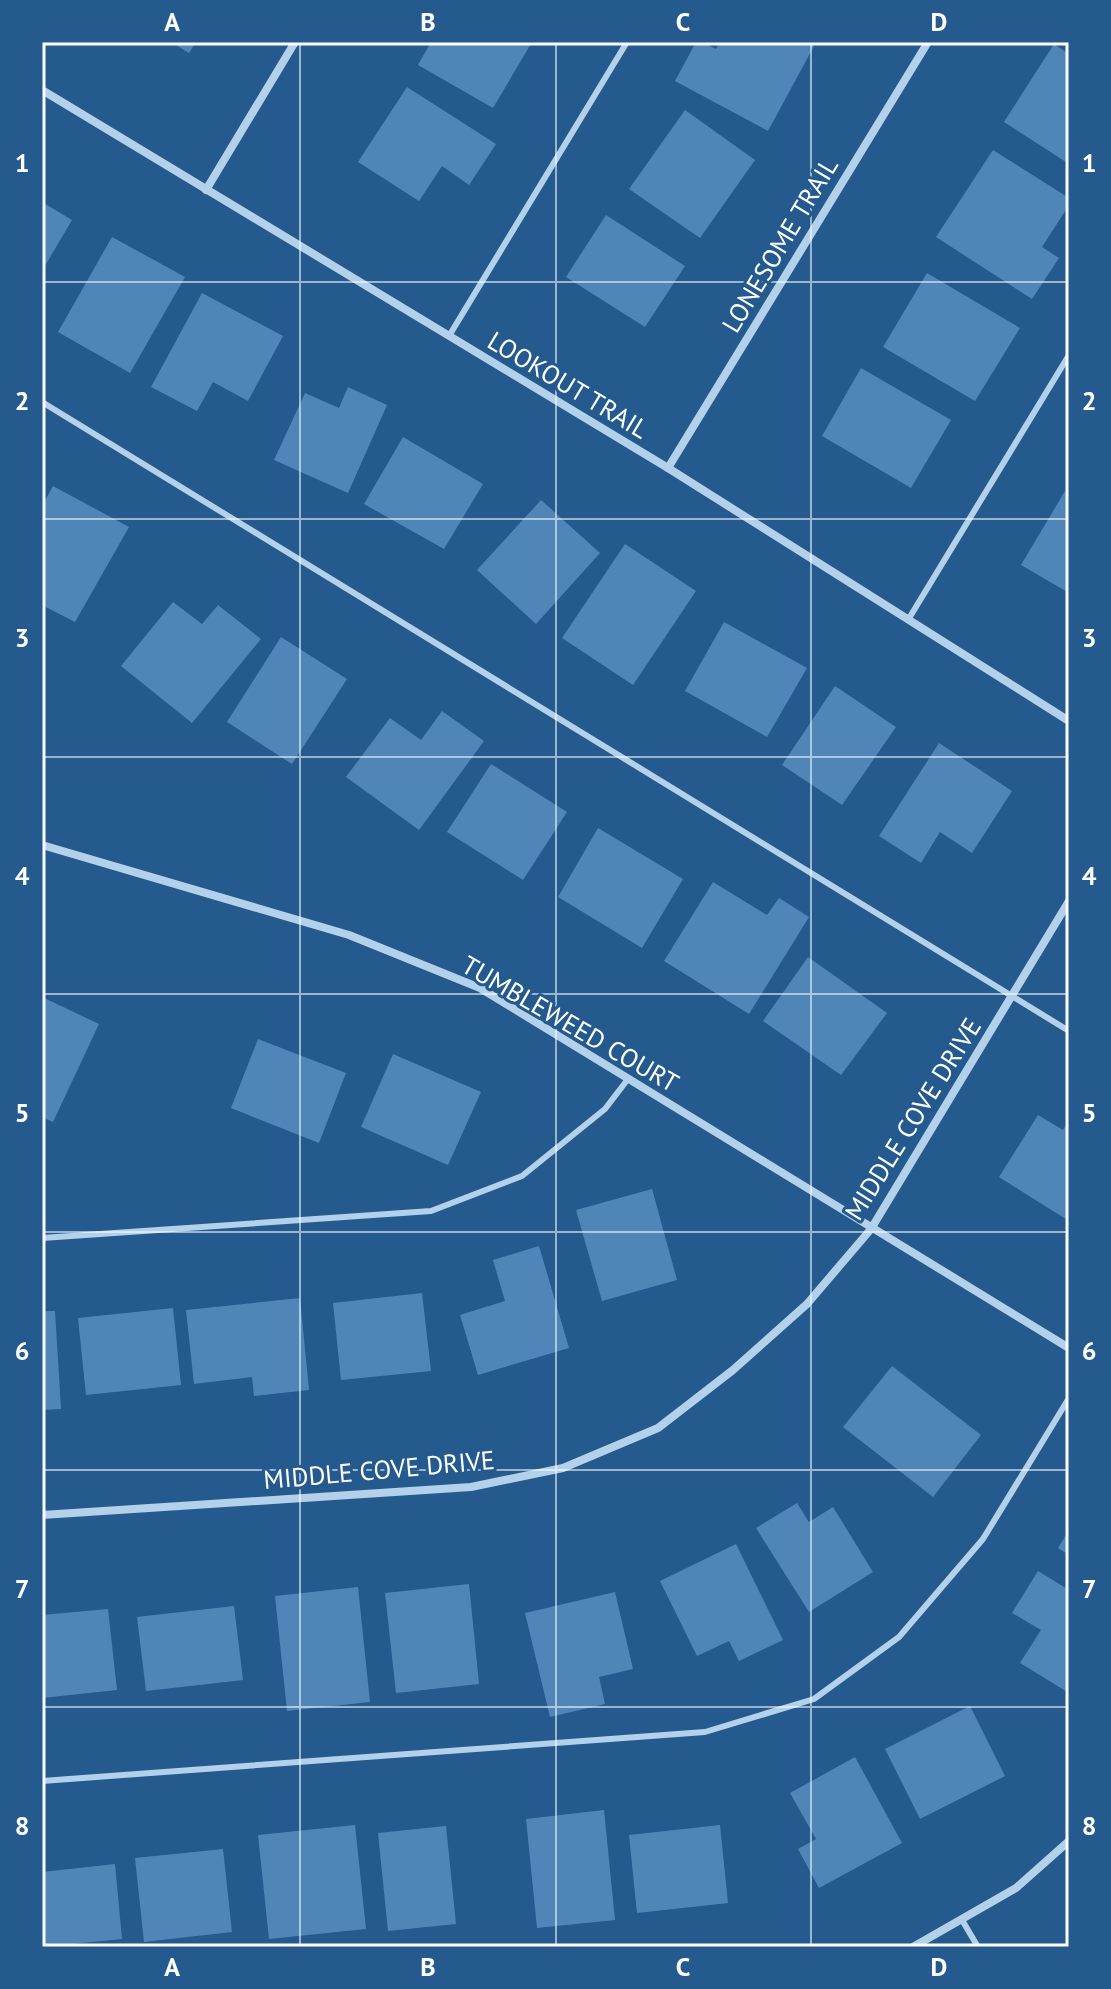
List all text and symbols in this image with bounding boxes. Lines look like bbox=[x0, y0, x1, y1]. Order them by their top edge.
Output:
text: A bbox=[164, 5, 180, 38]
text: B bbox=[420, 5, 436, 38]
text: C bbox=[676, 5, 690, 38]
text: D bbox=[931, 5, 947, 38]
text: 1 bbox=[15, 146, 29, 179]
text: 1 bbox=[1082, 146, 1096, 179]
street label: LONESOME TRAIL bbox=[714, 151, 845, 338]
street label: LOOKOUT TRAIL bbox=[482, 324, 655, 445]
text: 2 bbox=[15, 384, 29, 417]
text: 2 bbox=[1082, 384, 1096, 417]
text: 3 bbox=[15, 621, 29, 654]
text: 3 bbox=[1082, 621, 1096, 654]
text: 4 bbox=[15, 859, 30, 892]
text: 4 bbox=[1082, 859, 1097, 892]
street label: TUMBLEWEED COURT bbox=[456, 948, 685, 1099]
street label: MIDDLE COVE DRIVE bbox=[837, 1012, 988, 1226]
text: 5 bbox=[15, 1096, 29, 1129]
text: 5 bbox=[1082, 1096, 1096, 1129]
text: 6 bbox=[15, 1334, 29, 1367]
text: 6 bbox=[1082, 1334, 1096, 1367]
street label: MIDDLE COVE DRIVE bbox=[262, 1443, 496, 1496]
text: 7 bbox=[15, 1572, 29, 1605]
text: 7 bbox=[1082, 1572, 1096, 1605]
text: 8 bbox=[15, 1809, 29, 1842]
text: 8 bbox=[1082, 1809, 1096, 1842]
text: A bbox=[164, 1950, 180, 1983]
text: B bbox=[420, 1950, 436, 1983]
text: C bbox=[676, 1950, 690, 1983]
text: D bbox=[931, 1950, 947, 1983]

